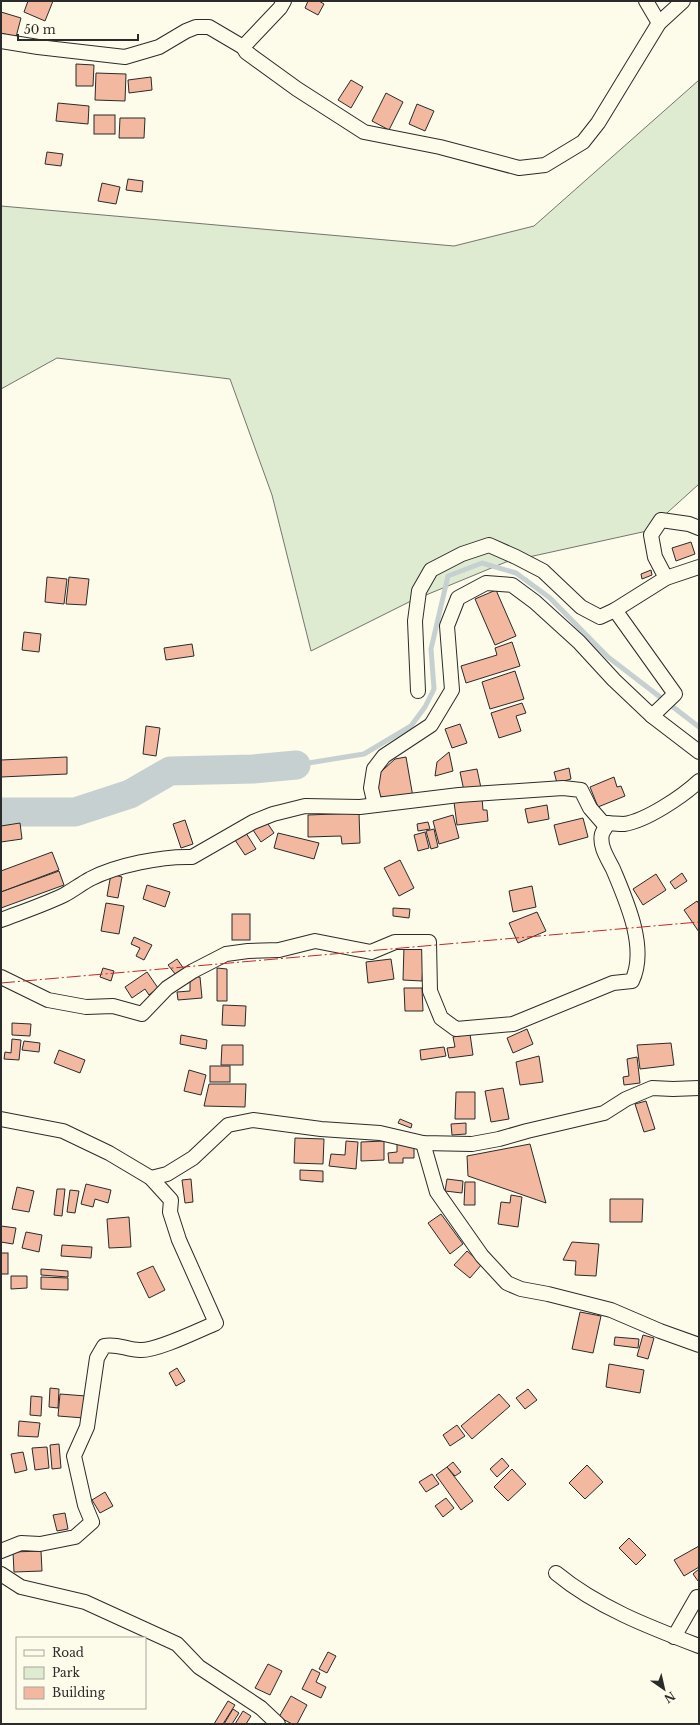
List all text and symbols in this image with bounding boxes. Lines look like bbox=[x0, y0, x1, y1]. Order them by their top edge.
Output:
scale bar bbox=[18, 16, 138, 42]
text: 50 m bbox=[24, 22, 56, 37]
legend bbox=[16, 1637, 146, 1709]
text: Road bbox=[52, 1645, 84, 1660]
text: Park bbox=[52, 1665, 80, 1680]
north arrow bbox=[644, 1669, 684, 1709]
text: Building bbox=[52, 1685, 106, 1700]
text: N bbox=[661, 1689, 678, 1706]

